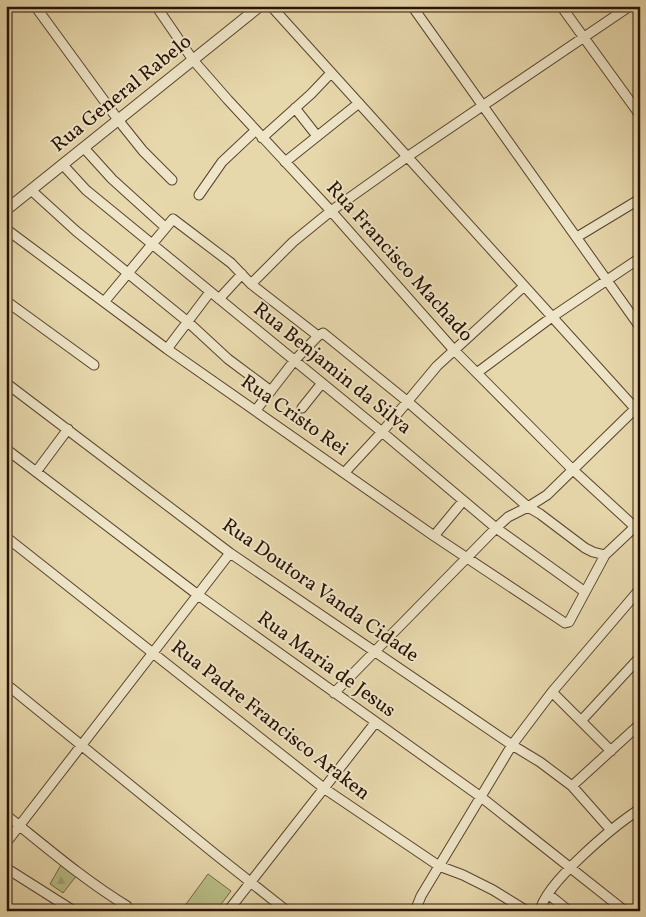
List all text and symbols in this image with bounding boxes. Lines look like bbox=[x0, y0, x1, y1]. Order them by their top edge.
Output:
street label: Rua General Rabelo bbox=[46, 29, 198, 159]
street label: Rua Francisco Machado bbox=[319, 175, 479, 349]
street label: Rua Benjamin da Silva bbox=[247, 296, 417, 442]
street label: Rua Cristo Rei bbox=[235, 369, 353, 463]
street label: Rua Doutora Vanda Cidade bbox=[216, 512, 424, 670]
street label: Rua Maria de Jesus bbox=[251, 605, 401, 725]
street label: Rua Padre Francisco Araken bbox=[164, 634, 376, 808]

